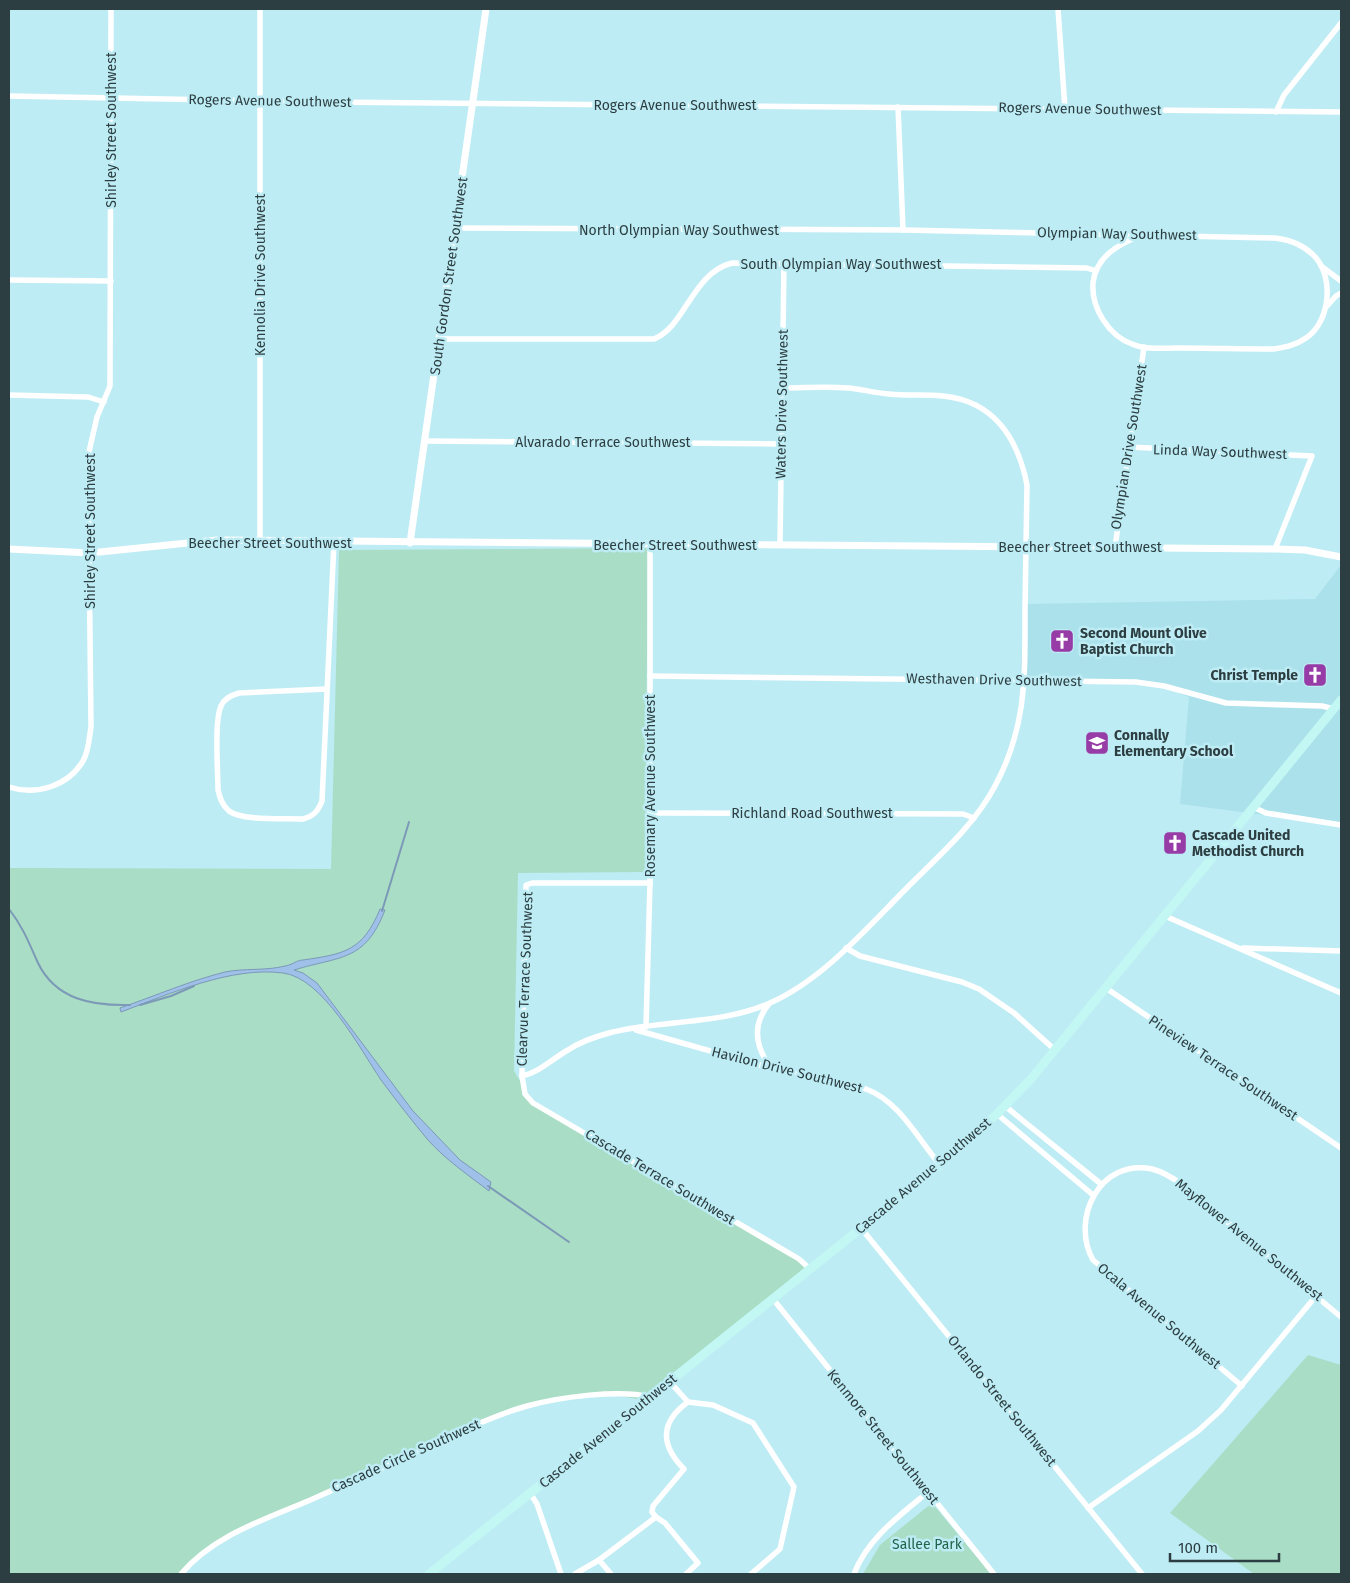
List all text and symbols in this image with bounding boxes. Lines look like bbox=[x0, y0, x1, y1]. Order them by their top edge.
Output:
street label: Shirley Street Southwest bbox=[103, 51, 120, 208]
street label: Rogers Avenue Southwest bbox=[188, 91, 353, 111]
street label: Rogers Avenue Southwest bbox=[593, 97, 758, 114]
street label: Rogers Avenue Southwest bbox=[998, 99, 1163, 119]
street label: South Gordon Street Southwest bbox=[427, 175, 471, 376]
street label: Kennolia Drive Southwest bbox=[252, 193, 269, 356]
street label: North Olympian Way Southwest bbox=[579, 222, 780, 239]
street label: Olympian Way Southwest bbox=[1037, 224, 1198, 244]
street label: South Olympian Way Southwest bbox=[741, 256, 942, 273]
street label: Waters Drive Southwest bbox=[772, 328, 792, 479]
street label: Olympian Drive Southwest bbox=[1108, 362, 1151, 531]
street label: Alvarado Terrace Southwest bbox=[515, 434, 692, 451]
street label: Linda Way Southwest bbox=[1153, 441, 1288, 463]
street label: Shirley Street Southwest bbox=[82, 452, 99, 609]
street label: Beecher Street Southwest bbox=[188, 535, 353, 552]
street label: Beecher Street Southwest bbox=[593, 537, 758, 554]
street label: Beecher Street Southwest bbox=[998, 539, 1163, 556]
place label: Second Mount Olive Baptist Church bbox=[1080, 625, 1207, 658]
church icon: Second Mount Olive Baptist Church bbox=[1049, 628, 1075, 654]
church icon: Christ Temple bbox=[1302, 662, 1328, 688]
place label: Christ Temple bbox=[1210, 667, 1298, 684]
street label: Westhaven Drive Southwest bbox=[906, 670, 1083, 690]
street label: Rosemary Avenue Southwest bbox=[642, 694, 659, 877]
place label: Connally Elementary School bbox=[1114, 727, 1234, 760]
school or university icon: Connally Elementary School bbox=[1084, 730, 1110, 756]
street label: Richland Road Southwest bbox=[731, 805, 894, 822]
place label: Cascade United Methodist Church bbox=[1192, 827, 1304, 860]
church icon: Cascade United Methodist Church bbox=[1162, 830, 1188, 856]
street label: Clearvue Terrace Southwest bbox=[513, 890, 537, 1067]
street label: Pineview Terrace Southwest bbox=[1145, 1012, 1302, 1125]
street label: Havilon Drive Southwest bbox=[710, 1043, 865, 1097]
street label: Cascade Avenue Southwest bbox=[852, 1114, 995, 1238]
street label: Cascade Terrace Southwest bbox=[582, 1125, 739, 1229]
street label: Mayflower Avenue Southwest bbox=[1172, 1175, 1327, 1305]
street label: Ocala Avenue Southwest bbox=[1094, 1259, 1225, 1373]
street label: Orlando Street Southwest bbox=[944, 1332, 1061, 1471]
street label: Kenmore Street Southwest bbox=[823, 1366, 943, 1509]
street label: Cascade Avenue Southwest bbox=[536, 1370, 681, 1492]
street label: Cascade Circle Southwest bbox=[329, 1415, 484, 1496]
scale bar bbox=[1170, 1530, 1279, 1562]
park label: Sallee Park bbox=[892, 1536, 963, 1553]
text: 100 m bbox=[1178, 1539, 1218, 1557]

